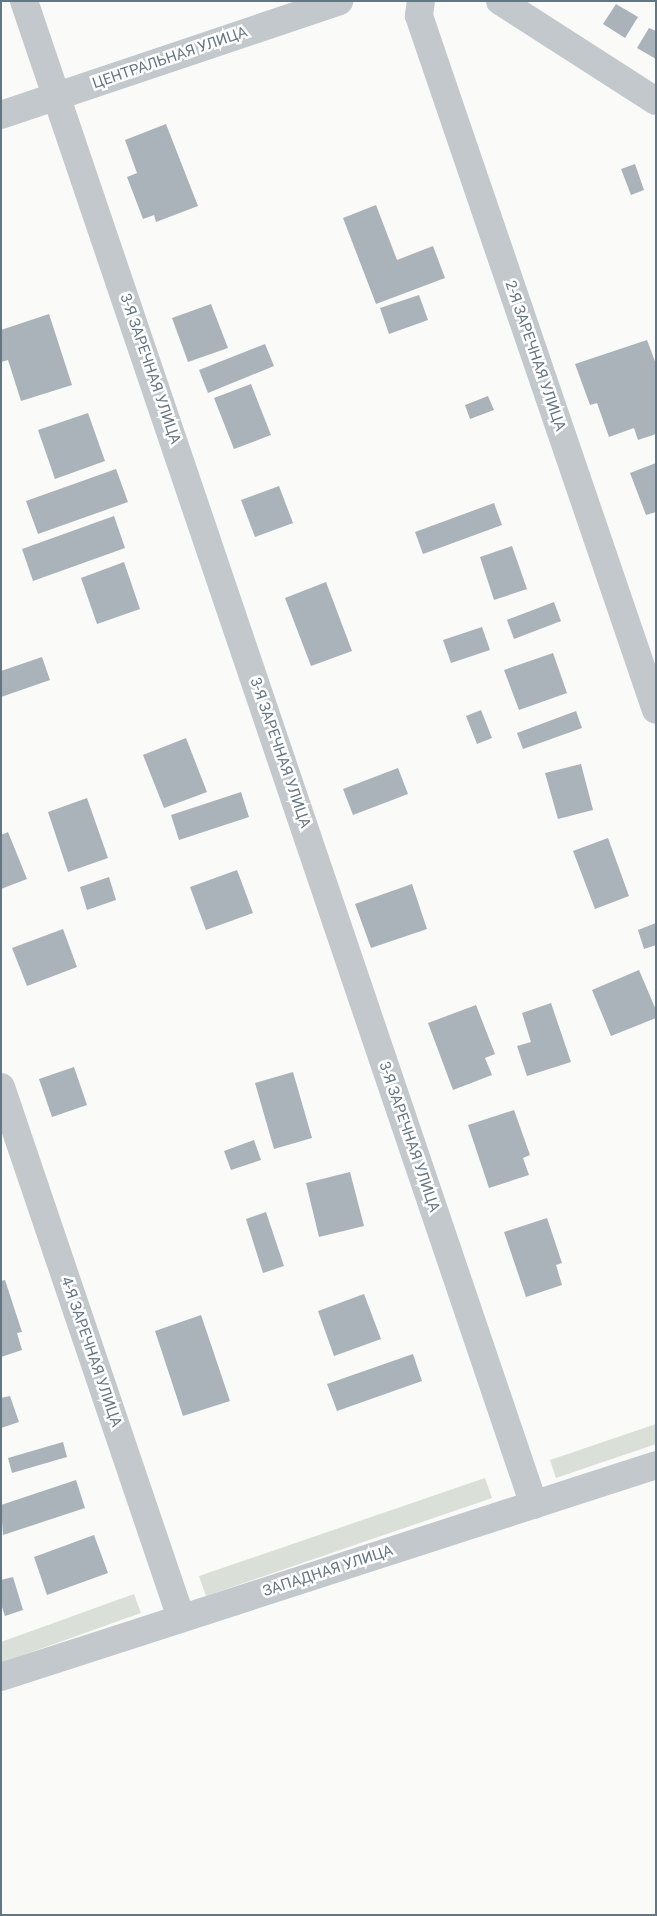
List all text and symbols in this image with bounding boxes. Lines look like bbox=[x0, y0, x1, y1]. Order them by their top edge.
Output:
street label: ЦЕНТРАЛЬНАЯ УЛИЦА bbox=[90, 23, 250, 93]
street label: 2-Я ЗАРЕЧНАЯ УЛИЦА bbox=[501, 278, 569, 434]
street label: 3-Я ЗАРЕЧНАЯ УЛИЦА bbox=[116, 291, 184, 447]
street label: 3-Я ЗАРЕЧНАЯ УЛИЦА bbox=[246, 675, 314, 831]
street label: 3-Я ЗАРЕЧНАЯ УЛИЦА bbox=[375, 1059, 443, 1215]
street label: 4-Я ЗАРЕЧНАЯ УЛИЦА bbox=[57, 1274, 125, 1430]
street label: ЗАПАДНАЯ УЛИЦА bbox=[261, 1541, 395, 1601]

